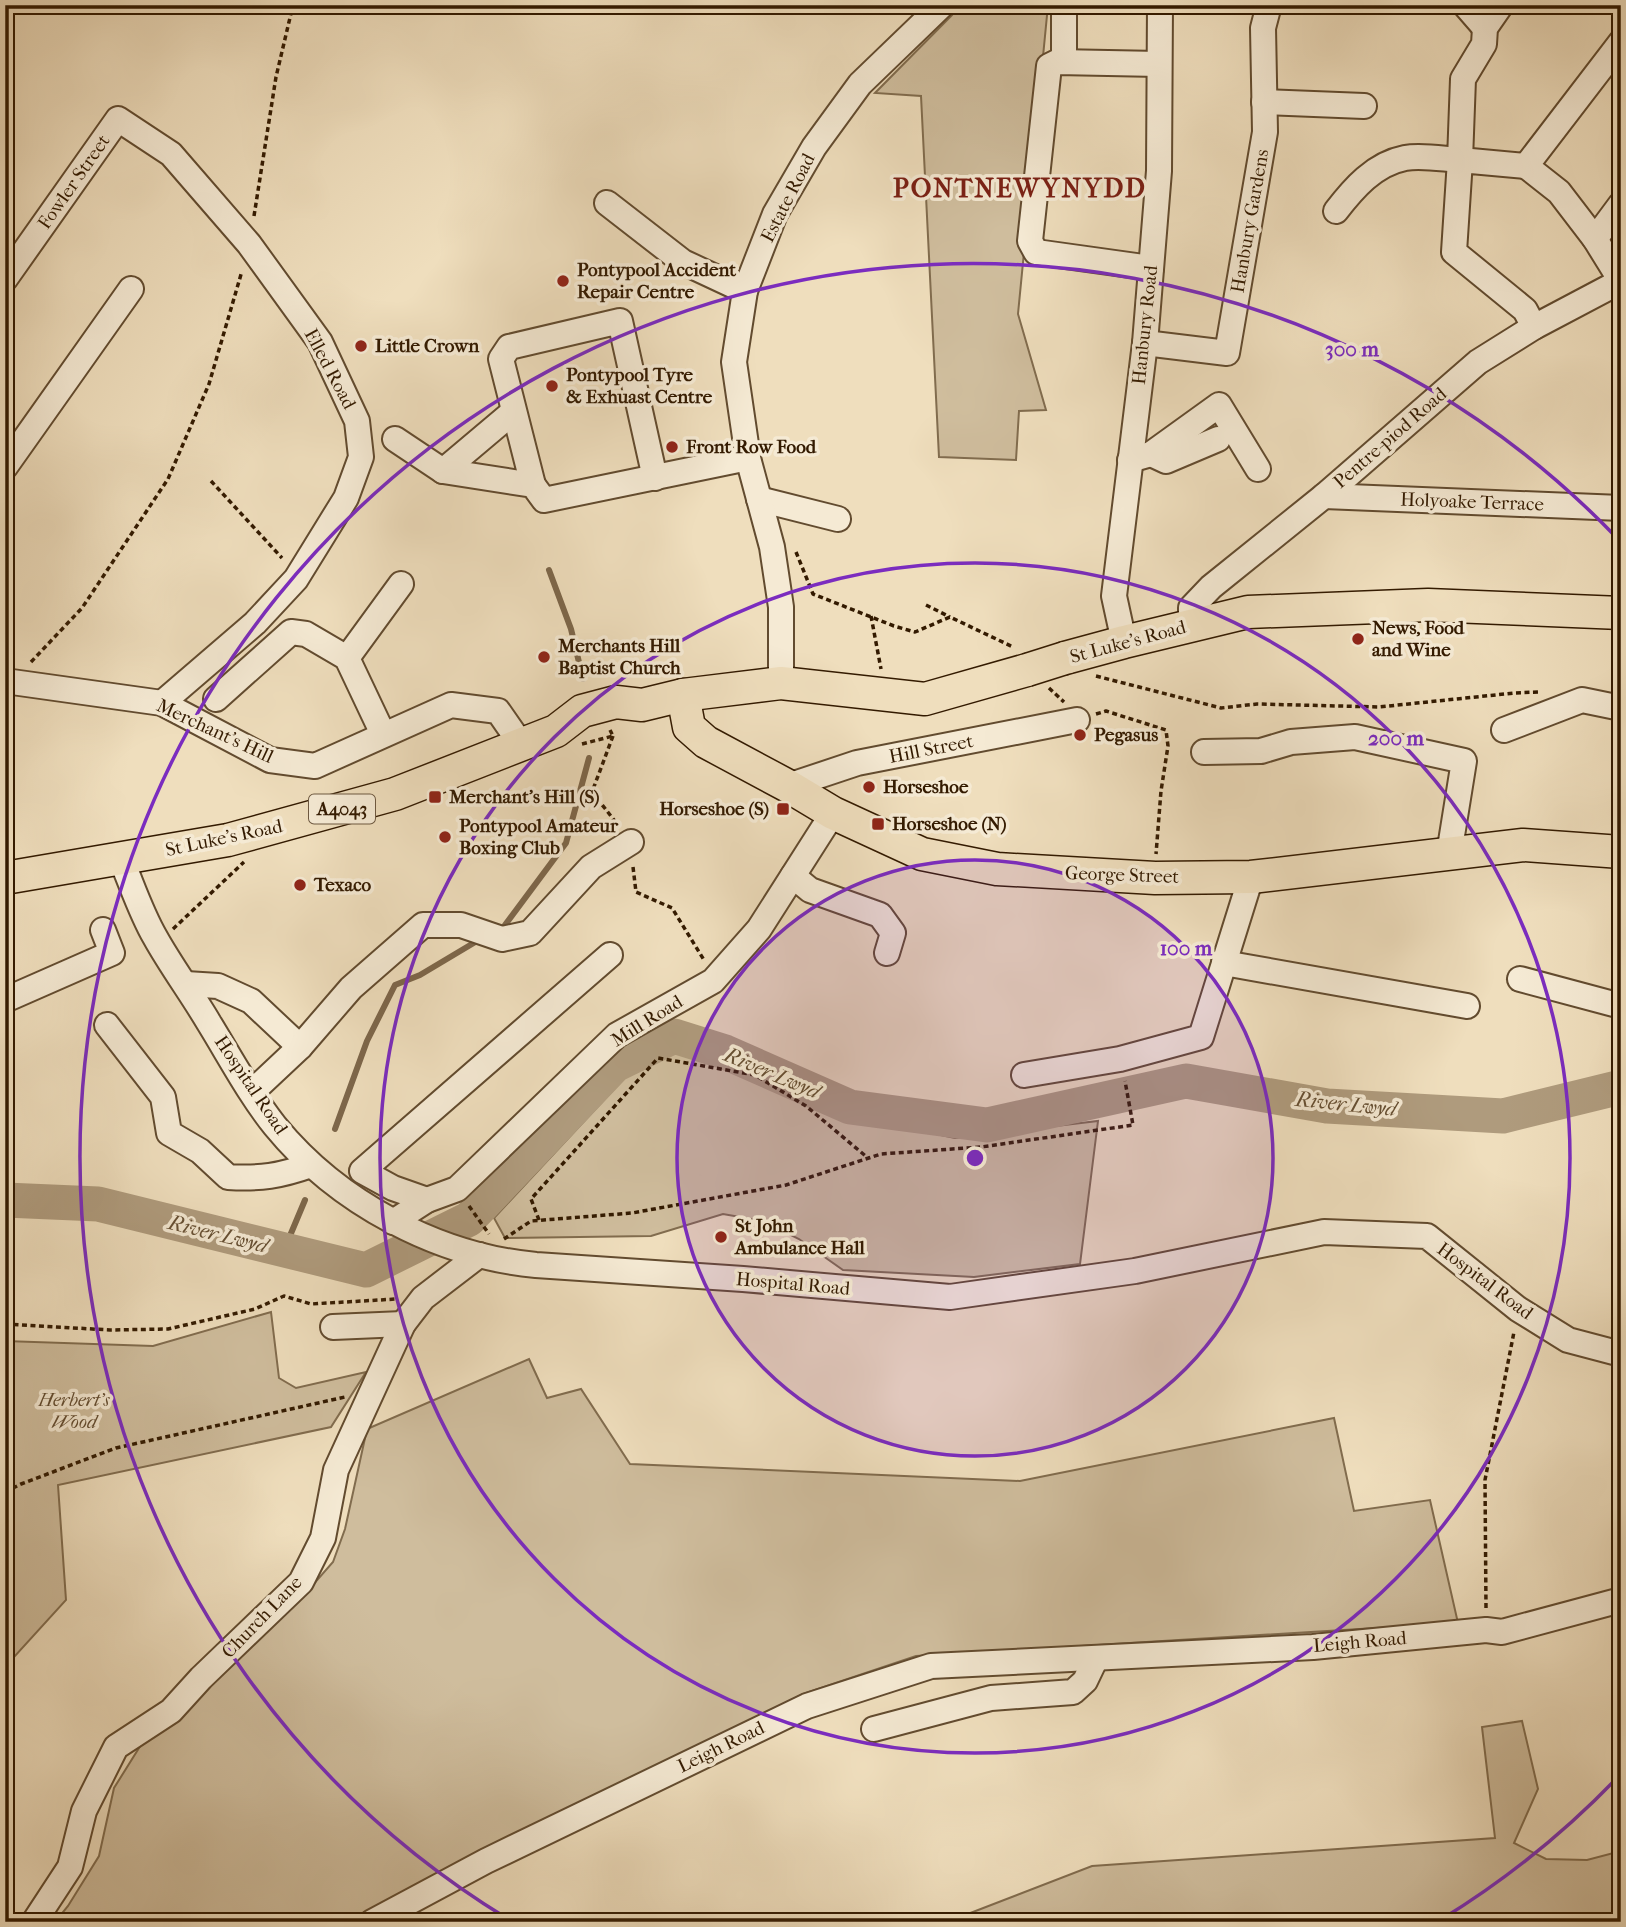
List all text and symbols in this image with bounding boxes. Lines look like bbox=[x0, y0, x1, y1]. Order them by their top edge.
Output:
street label: Fowler Street bbox=[33, 130, 115, 233]
street label: Hanbury Gardens bbox=[1227, 147, 1273, 295]
street label: Estate Road bbox=[756, 149, 820, 246]
district label: PONTNEWYNYDD bbox=[893, 173, 1147, 204]
place label: Pontypool Accident Repair Centre bbox=[577, 259, 736, 303]
street label: Hanbury Road bbox=[1128, 264, 1162, 386]
marker: Pontypool Accident Repair Centre bbox=[555, 273, 571, 289]
street label: Elled Road bbox=[300, 325, 361, 414]
place label: Little Crown bbox=[375, 335, 480, 357]
text: 300 m bbox=[1325, 337, 1379, 361]
marker: Little Crown bbox=[353, 338, 369, 354]
place label: Pontypool Tyre & Exhuast Centre bbox=[566, 364, 713, 408]
marker: Pontypool Tyre & Exhuast Centre bbox=[544, 378, 560, 394]
street label: Pentre-piod Road bbox=[1329, 383, 1451, 493]
place label: Front Row Food bbox=[685, 436, 817, 458]
marker: Front Row Food bbox=[664, 439, 680, 455]
street label: Holyoake Terrace bbox=[1400, 489, 1544, 515]
street label: St Luke's Road bbox=[1068, 616, 1189, 668]
place label: News, Food and Wine bbox=[1372, 617, 1465, 661]
marker: News, Food and Wine bbox=[1350, 631, 1366, 647]
place label: Merchants Hill Baptist Church bbox=[557, 635, 681, 679]
marker: Merchants Hill Baptist Church bbox=[536, 649, 552, 665]
street label: Merchant's Hill bbox=[153, 694, 277, 768]
place label: Pegasus bbox=[1094, 724, 1158, 746]
text: 200 m bbox=[1368, 726, 1425, 750]
marker: Pegasus bbox=[1072, 727, 1088, 743]
street label: Hill Street bbox=[887, 730, 975, 768]
place label: Horseshoe bbox=[883, 776, 969, 798]
marker: Horseshoe bbox=[861, 779, 877, 795]
place label: Merchant's Hill (S) bbox=[448, 786, 600, 808]
marker: Merchant's Hill (S) bbox=[427, 789, 443, 805]
road number: A4043 bbox=[309, 794, 375, 824]
place label: Horseshoe (S) bbox=[659, 798, 769, 820]
marker: Horseshoe (S) bbox=[775, 801, 791, 817]
place label: Horseshoe (N) bbox=[892, 813, 1007, 835]
street label: St Luke's Road bbox=[163, 815, 285, 861]
place label: Pontypool Amateur Boxing Club bbox=[459, 815, 619, 859]
marker: Horseshoe (N) bbox=[870, 816, 886, 832]
marker: Pontypool Amateur Boxing Club bbox=[437, 829, 453, 845]
street label: George Street bbox=[1065, 862, 1180, 888]
place label: Texaco bbox=[313, 874, 372, 896]
marker: Texaco bbox=[292, 877, 308, 893]
text: 100 m bbox=[1160, 936, 1213, 960]
street label: Mill Road bbox=[607, 990, 687, 1051]
street label: Hospital Road bbox=[210, 1031, 292, 1139]
water label: River Lwyd bbox=[719, 1041, 825, 1105]
water label: River Lwyd bbox=[1293, 1087, 1400, 1121]
centre of rings bbox=[963, 1146, 987, 1170]
water label: River Lwyd bbox=[164, 1210, 272, 1258]
place label: St John Ambulance Hall bbox=[734, 1215, 866, 1259]
marker: St John Ambulance Hall bbox=[713, 1229, 729, 1245]
street label: Hospital Road bbox=[1433, 1238, 1538, 1325]
street label: Hospital Road bbox=[735, 1268, 852, 1300]
park label: Herbert's Wood bbox=[37, 1389, 111, 1433]
street label: Church Lane bbox=[217, 1571, 307, 1663]
street label: Leigh Road bbox=[1312, 1627, 1408, 1657]
street label: Leigh Road bbox=[674, 1716, 769, 1777]

